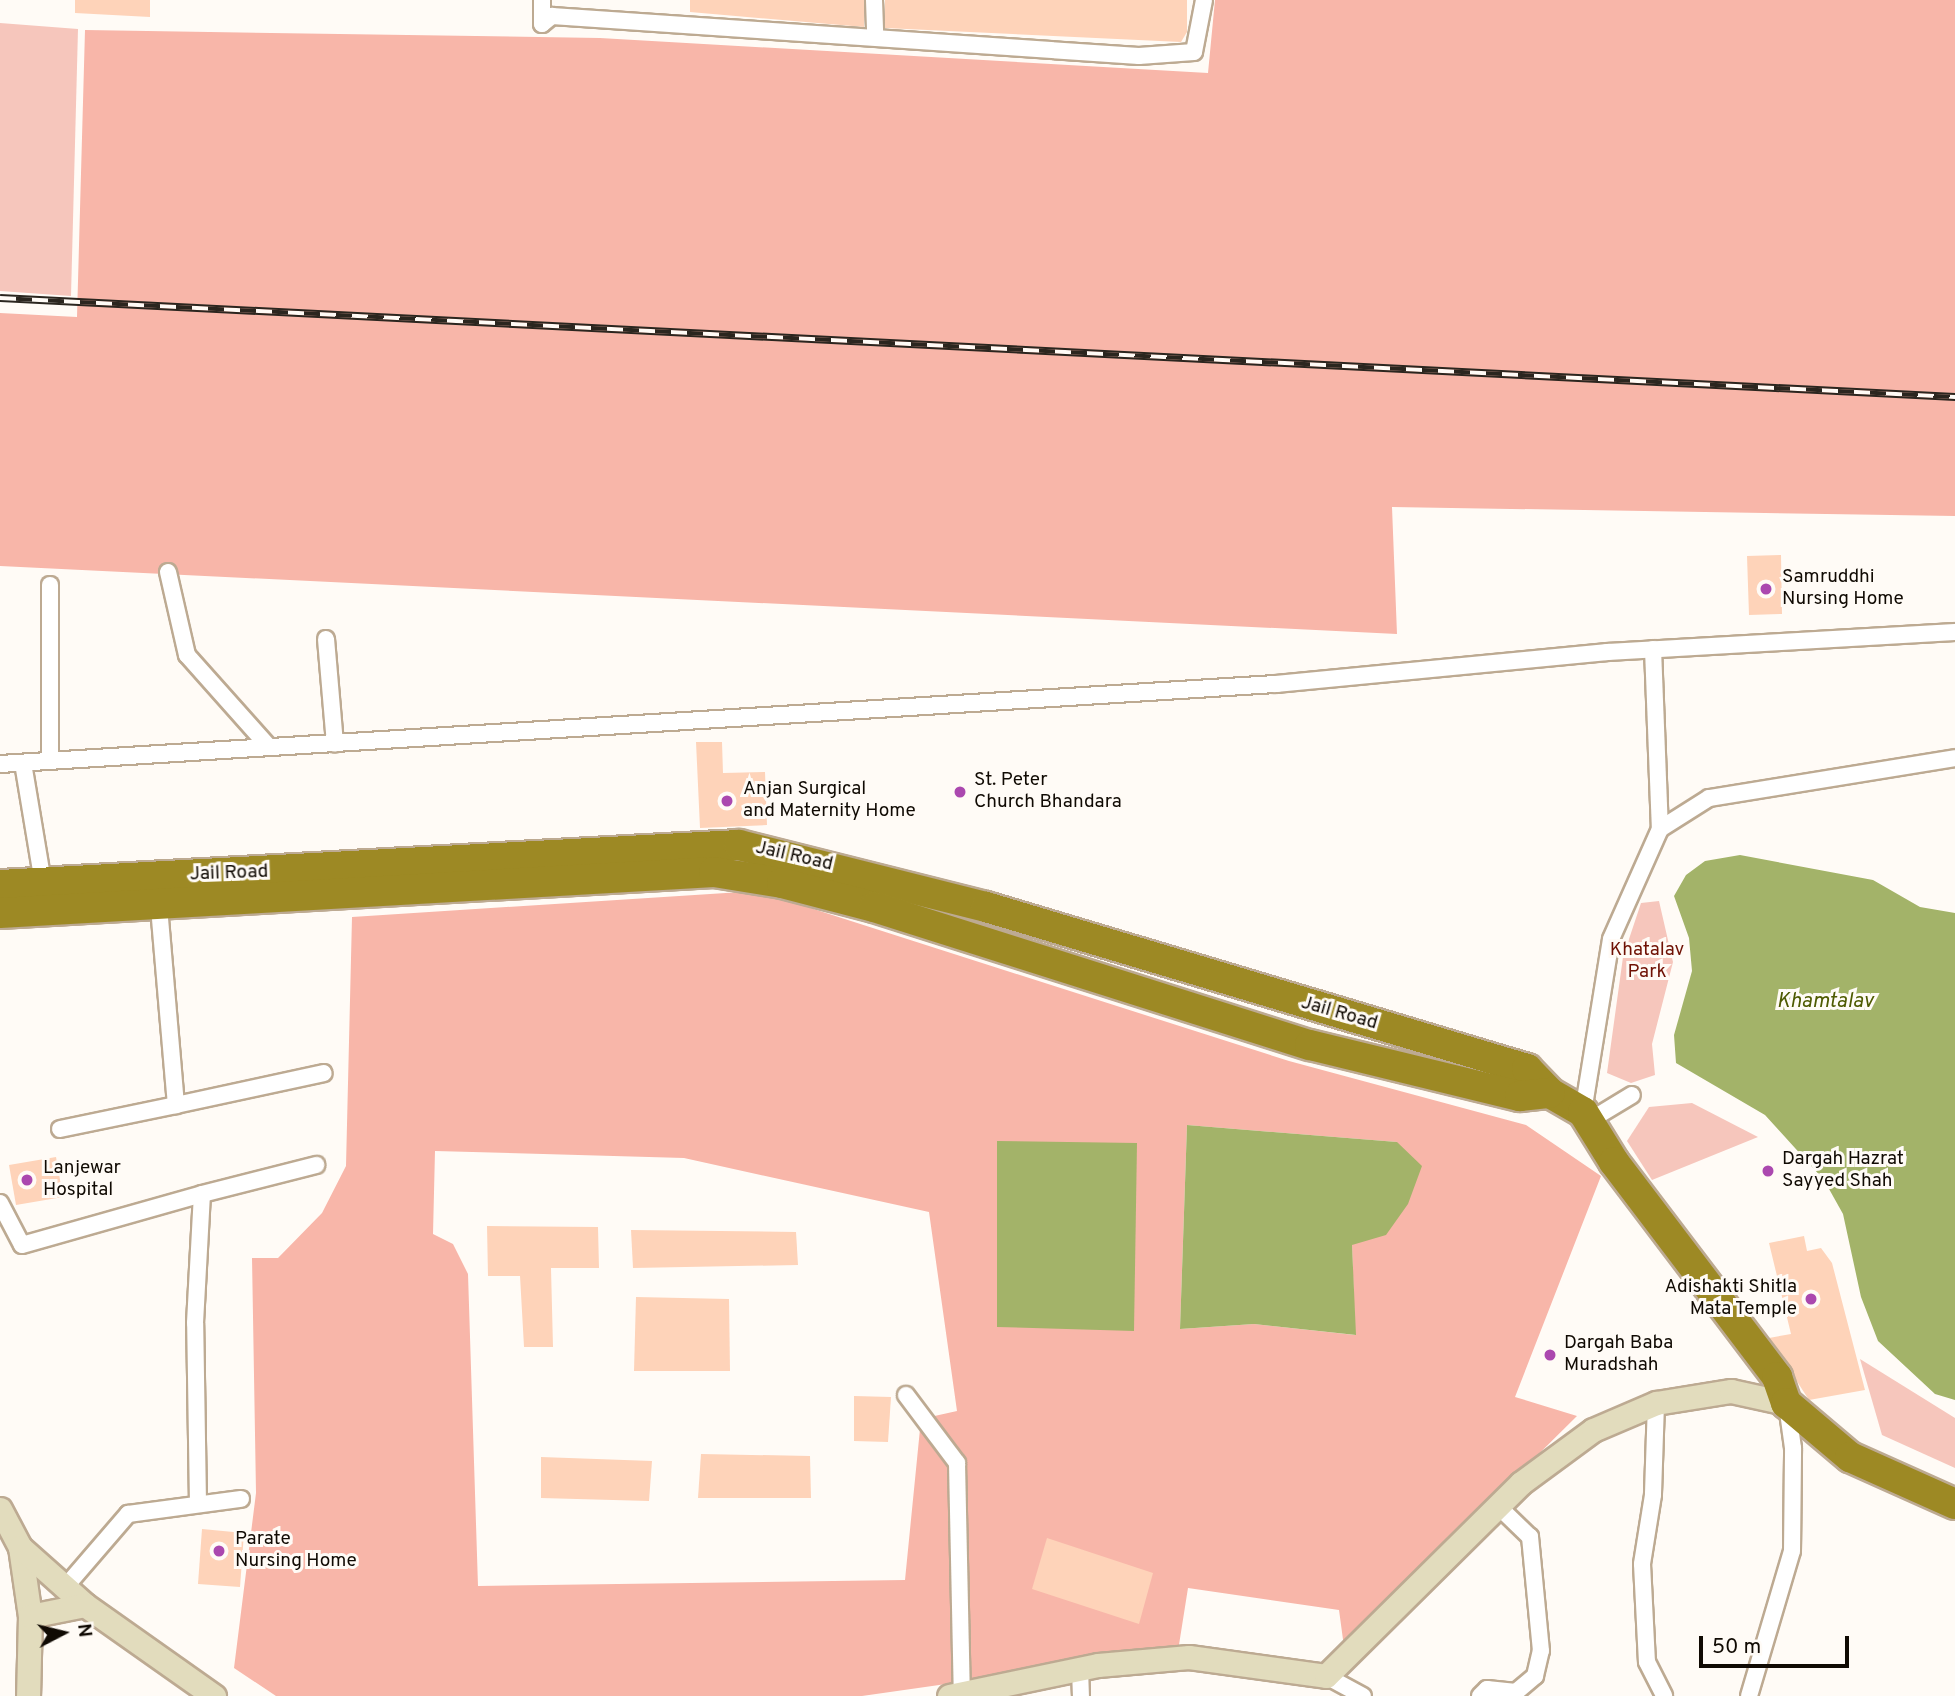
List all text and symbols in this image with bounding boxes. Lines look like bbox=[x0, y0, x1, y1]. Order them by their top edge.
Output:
place label: Samruddhi Nursing Home bbox=[1782, 567, 1904, 611]
marker: Samruddhi Nursing Home bbox=[1756, 579, 1776, 599]
place label: St. Peter Church Bhandara bbox=[974, 770, 1122, 814]
place label: Anjan Surgical and Maternity Home bbox=[743, 779, 916, 823]
marker: St. Peter Church Bhandara bbox=[952, 784, 968, 800]
marker: Anjan Surgical and Maternity Home bbox=[717, 791, 737, 811]
street label: Jail Road bbox=[753, 837, 835, 877]
street label: Jail Road bbox=[189, 861, 269, 887]
park label: Khatalav Park bbox=[1610, 940, 1684, 984]
water label: Khamtalav bbox=[1777, 989, 1873, 1015]
street label: Jail Road bbox=[1298, 992, 1380, 1036]
place label: Dargah Hazrat Sayyed Shah bbox=[1782, 1149, 1904, 1193]
place label: Lanjewar Hospital bbox=[43, 1158, 121, 1202]
marker: Dargah Hazrat Sayyed Shah bbox=[1760, 1163, 1776, 1179]
marker: Lanjewar Hospital bbox=[17, 1170, 37, 1190]
place label: Adishakti Shitla Mata Temple bbox=[1664, 1277, 1797, 1321]
marker: Adishakti Shitla Mata Temple bbox=[1803, 1291, 1819, 1307]
place label: Dargah Baba Muradshah bbox=[1564, 1333, 1673, 1377]
marker: Dargah Baba Muradshah bbox=[1542, 1347, 1558, 1363]
place label: Parate Nursing Home bbox=[235, 1529, 357, 1573]
marker: Parate Nursing Home bbox=[209, 1541, 229, 1561]
north arrow bbox=[28, 1598, 98, 1668]
text: N bbox=[71, 1622, 97, 1639]
scale bar bbox=[1703, 1622, 1854, 1666]
text: 50 m bbox=[1712, 1634, 1761, 1661]

